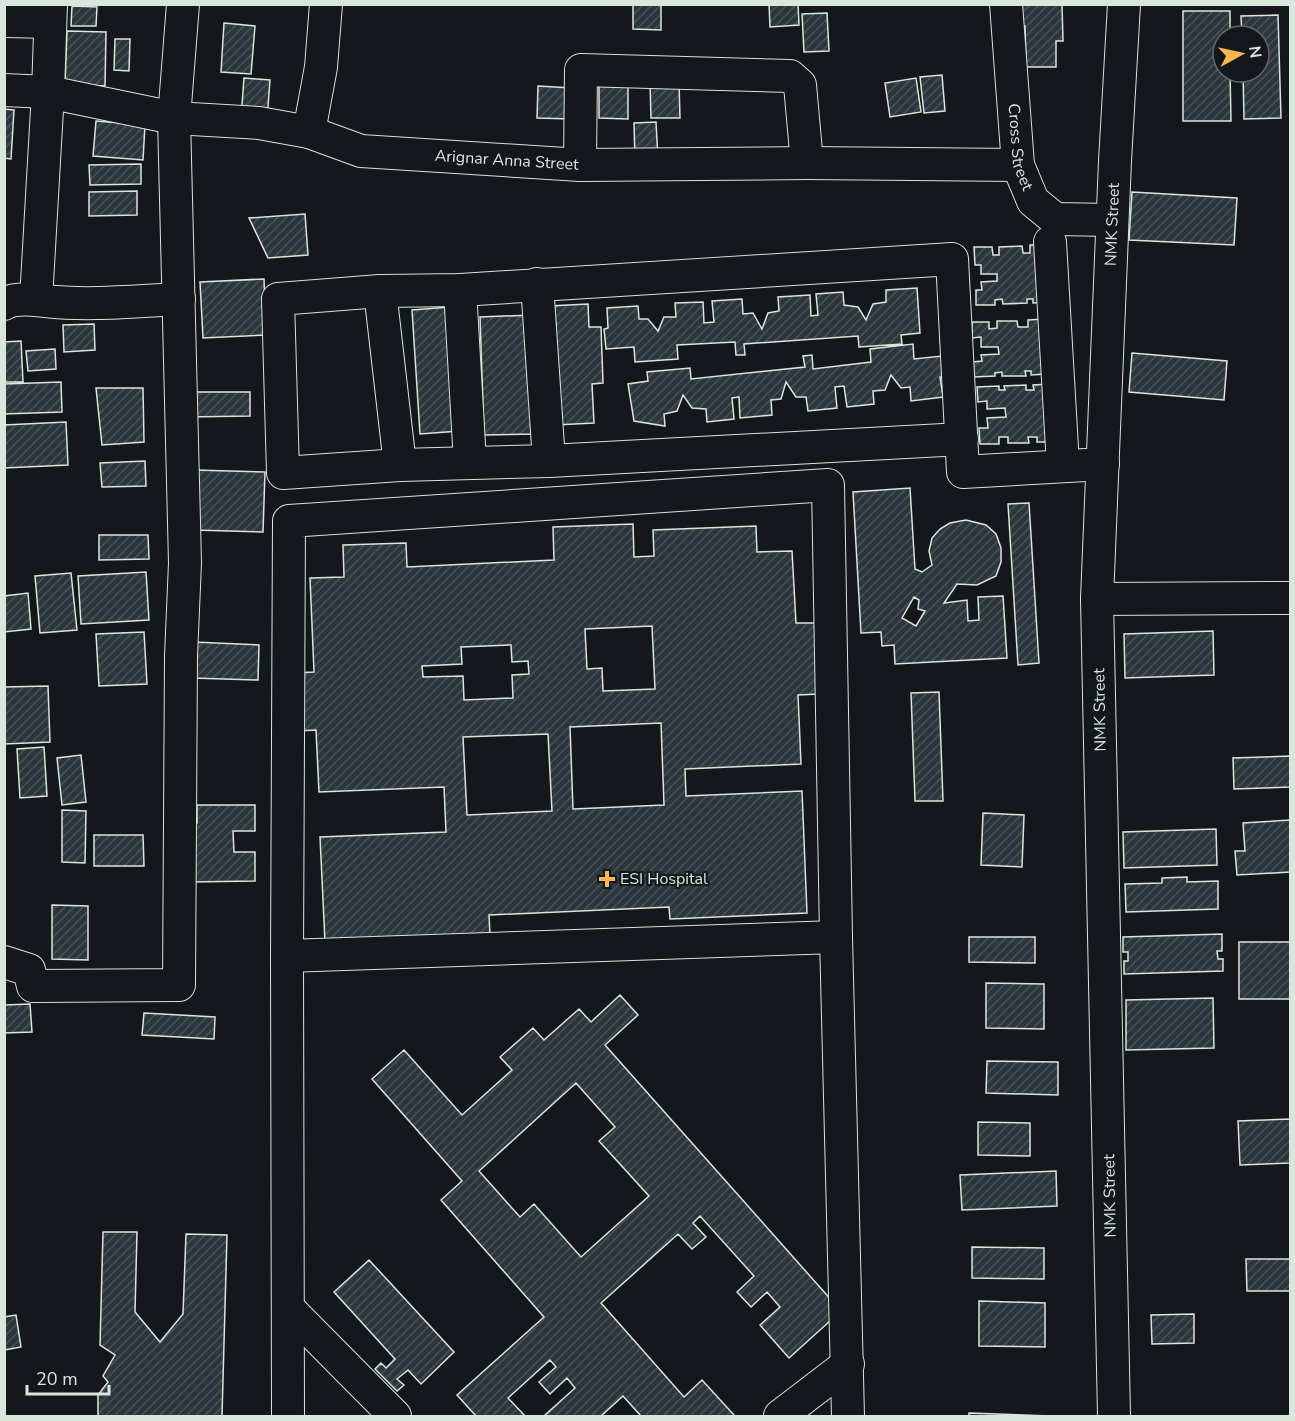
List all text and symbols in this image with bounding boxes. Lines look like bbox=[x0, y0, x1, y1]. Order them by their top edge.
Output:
north arrow bbox=[1211, 24, 1271, 84]
text: N bbox=[1243, 45, 1267, 60]
street label: Cross Street bbox=[1002, 103, 1039, 194]
street label: Arignar Anna Street bbox=[434, 145, 580, 176]
street label: NMK Street bbox=[1100, 182, 1125, 267]
street label: NMK Street bbox=[1088, 668, 1112, 752]
place label: ESI Hospital bbox=[620, 868, 708, 890]
marker: ESI Hospital bbox=[598, 870, 616, 888]
street label: NMK Street bbox=[1098, 1154, 1122, 1238]
scale bar bbox=[27, 1358, 110, 1396]
text: 20 m bbox=[36, 1367, 78, 1391]

